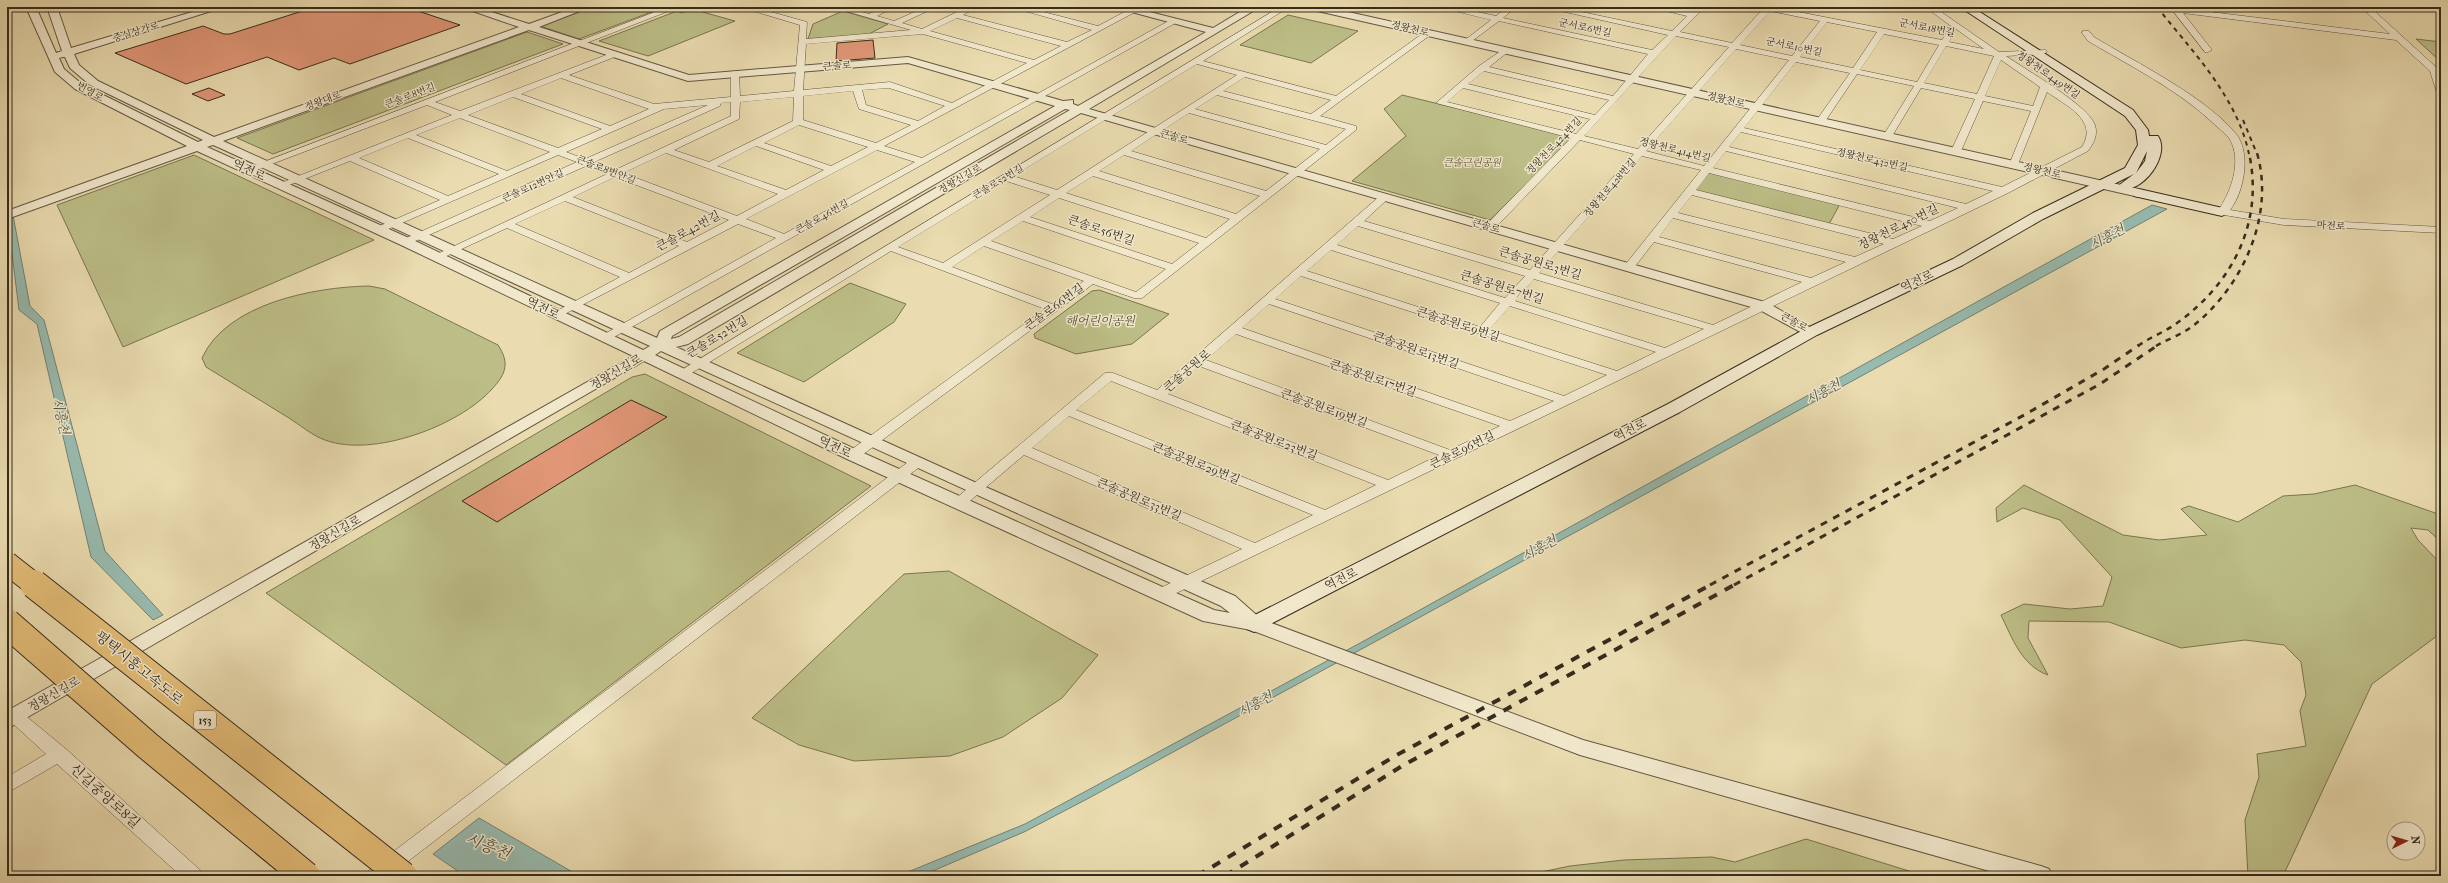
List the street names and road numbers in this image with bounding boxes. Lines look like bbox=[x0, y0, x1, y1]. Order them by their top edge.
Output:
street label: 군서로6번길 bbox=[1557, 17, 1613, 39]
street label: 군서로18번길 bbox=[1898, 17, 1956, 39]
street label: 중심상가로 bbox=[111, 19, 161, 45]
street label: 정왕천로 bbox=[1390, 19, 1431, 39]
street label: 군서로10번길 bbox=[1765, 35, 1823, 59]
street label: 정왕천로449번길 bbox=[2014, 49, 2082, 101]
street label: 큰솔로 bbox=[822, 59, 852, 73]
street label: 번영로 bbox=[74, 80, 106, 104]
street label: 큰솔로8번길 bbox=[383, 81, 437, 111]
street label: 정왕대로 bbox=[303, 89, 344, 113]
street label: 정왕천로 bbox=[1706, 90, 1747, 110]
street label: 정왕천로424번길 bbox=[1524, 115, 1584, 177]
street label: 큰솔로 bbox=[1158, 127, 1190, 147]
street label: 정왕천로414번길 bbox=[1638, 135, 1712, 165]
street label: 정왕천로432번길 bbox=[1835, 146, 1909, 174]
street label: 큰솔로8번안길 bbox=[574, 153, 638, 187]
street label: 역전로 bbox=[230, 156, 268, 184]
street label: 정왕천로428번길 bbox=[1581, 156, 1639, 220]
street label: 정왕천로 bbox=[2022, 161, 2063, 181]
street label: 정왕신길로 bbox=[936, 162, 984, 196]
street label: 큰솔로52번길 bbox=[970, 162, 1026, 202]
street label: 큰솔로12번안길 bbox=[500, 167, 566, 205]
street label: 큰솔로46번길 bbox=[793, 197, 851, 237]
street label: 정왕천로450번길 bbox=[1855, 201, 1941, 253]
street label: 큰솔로42번길 bbox=[653, 208, 723, 254]
street label: 큰솔로56번길 bbox=[1066, 212, 1136, 248]
street label: 큰솔로 bbox=[1470, 216, 1502, 236]
street label: 마전로 bbox=[2316, 219, 2346, 233]
street label: 큰솔공원로3번길 bbox=[1497, 244, 1583, 282]
street label: 역전로 bbox=[1898, 267, 1936, 295]
street label: 큰솔공원로7번길 bbox=[1458, 268, 1546, 306]
street label: 큰솔로66번길 bbox=[1021, 280, 1087, 334]
street label: 역전로 bbox=[524, 294, 562, 322]
street label: 큰솔공원로9번길 bbox=[1414, 304, 1502, 344]
street label: 큰솔로 bbox=[1778, 310, 1810, 334]
street label: 큰솔로52번길 bbox=[684, 313, 750, 361]
street label: 큰솔공원로13번길 bbox=[1371, 329, 1461, 371]
street label: 큰솔공원로 bbox=[1161, 346, 1214, 395]
street label: 정왕신길로 bbox=[587, 351, 645, 393]
street label: 큰솔공원로17번길 bbox=[1328, 357, 1418, 399]
street label: 큰솔공원로19번길 bbox=[1279, 386, 1369, 430]
street label: 역전로 bbox=[1611, 416, 1649, 444]
street label: 큰솔공원로23번길 bbox=[1228, 417, 1320, 463]
street label: 큰솔로96번길 bbox=[1427, 428, 1497, 472]
street label: 역전로 bbox=[816, 433, 854, 461]
street label: 큰솔공원로29번길 bbox=[1150, 439, 1242, 487]
street label: 큰솔공원로33번길 bbox=[1094, 475, 1184, 523]
street label: 정왕신길로 bbox=[306, 512, 364, 554]
street label: 역전로 bbox=[1322, 565, 1360, 593]
street label: 평택시흥고속도로 bbox=[92, 627, 187, 709]
street label: 정왕신길로 bbox=[25, 673, 83, 715]
road number: 153 bbox=[194, 711, 216, 729]
street label: 신길중앙로8길 bbox=[67, 760, 143, 832]

